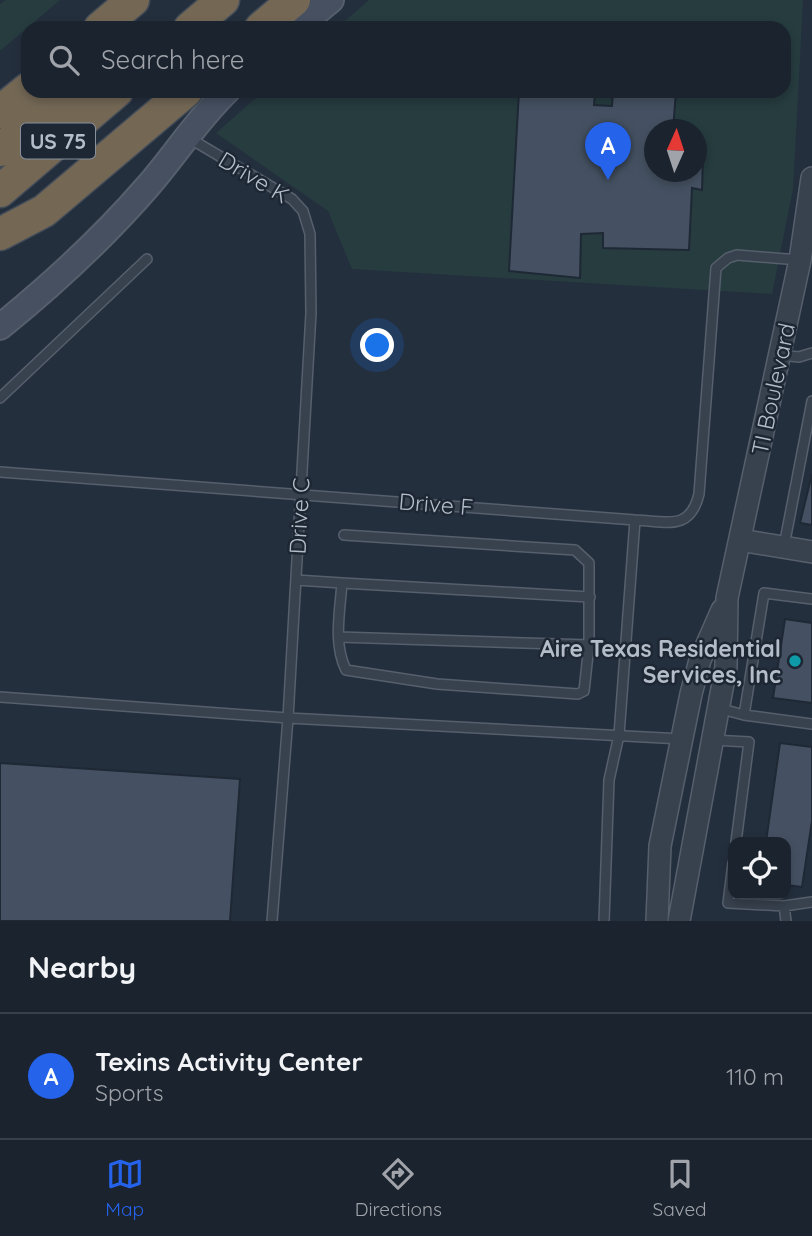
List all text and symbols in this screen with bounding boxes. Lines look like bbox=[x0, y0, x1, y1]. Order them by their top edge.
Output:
search box bbox=[21, 21, 791, 98]
icon: search bbox=[45, 41, 83, 79]
text: Search here bbox=[101, 43, 245, 76]
north arrow bbox=[644, 119, 707, 182]
pin: A bbox=[585, 122, 631, 180]
road number: US 75 bbox=[21, 124, 95, 158]
street label: Drive K bbox=[213, 145, 295, 209]
street label: TI Boulevard bbox=[745, 320, 801, 458]
your location bbox=[360, 328, 394, 362]
street label: Drive C bbox=[283, 477, 315, 555]
street label: Drive F bbox=[398, 486, 474, 522]
place label: Aire Texas Residential Services, Inc bbox=[540, 634, 781, 689]
marker: Aire Texas Residential Services, Inc bbox=[787, 653, 803, 669]
map controls bbox=[728, 837, 791, 900]
button: locate bbox=[728, 837, 791, 900]
text: Nearby bbox=[28, 948, 136, 986]
text: Texins Activity Center bbox=[95, 1045, 363, 1078]
text: A bbox=[44, 1062, 58, 1091]
text: 110 m bbox=[726, 1062, 784, 1091]
text: Sports bbox=[95, 1078, 164, 1107]
tab: Map bbox=[105, 1155, 144, 1221]
tab: Directions bbox=[355, 1155, 442, 1221]
tab: Saved bbox=[652, 1155, 707, 1221]

